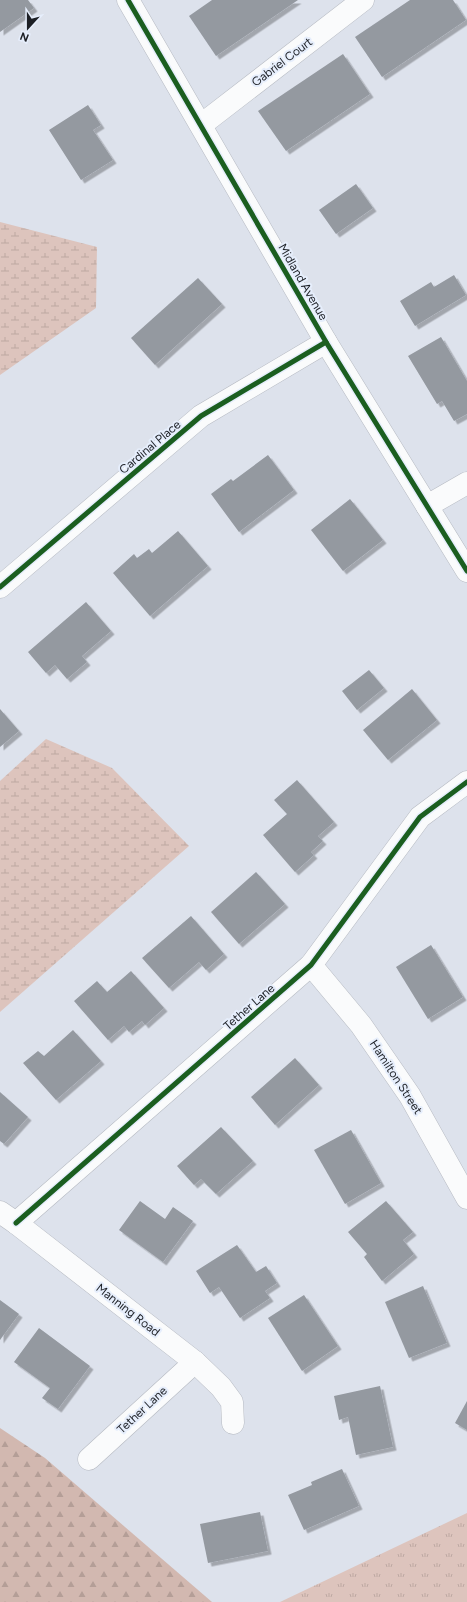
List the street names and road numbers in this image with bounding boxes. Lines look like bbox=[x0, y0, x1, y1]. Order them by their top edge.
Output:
street label: Gabriel Court bbox=[249, 34, 315, 89]
street label: Midland Avenue bbox=[275, 241, 331, 323]
street label: Cardinal Place bbox=[116, 417, 184, 477]
street label: Tether Lane bbox=[221, 981, 278, 1033]
street label: Hamilton Street bbox=[367, 1037, 425, 1117]
street label: Manning Road bbox=[93, 1281, 163, 1339]
street label: Tether Lane bbox=[114, 1383, 170, 1437]

